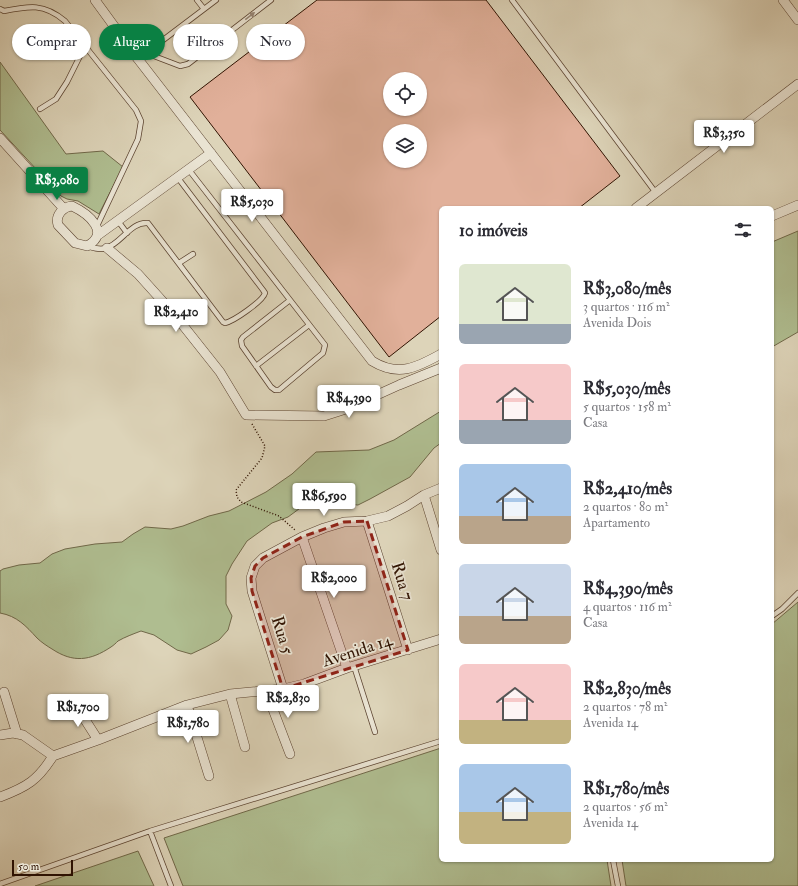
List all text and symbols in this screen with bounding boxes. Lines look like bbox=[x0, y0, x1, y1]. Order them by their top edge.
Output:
one-way arrow bbox=[244, 12, 255, 21]
chip: Comprar bbox=[12, 24, 91, 60]
chip: Alugar bbox=[99, 24, 165, 60]
chip: Filtros bbox=[173, 24, 238, 60]
chip: Novo bbox=[246, 24, 305, 60]
map controls bbox=[383, 72, 427, 168]
button: locate bbox=[383, 72, 427, 116]
pin: R$3,350 bbox=[687, 120, 761, 154]
button: layers bbox=[383, 124, 427, 168]
text: R$3,350 bbox=[703, 125, 745, 141]
pin: R$3,080 bbox=[20, 167, 94, 201]
text: R$3,080 bbox=[35, 172, 79, 188]
pin: R$5,030 bbox=[215, 189, 289, 223]
text: R$5,030 bbox=[230, 194, 274, 210]
icon: filters bbox=[732, 219, 754, 241]
text: 10 imóveis bbox=[459, 220, 528, 241]
text: R$3,080/mês bbox=[583, 278, 671, 299]
icon: home bbox=[491, 280, 539, 328]
pin: R$2,410 bbox=[139, 299, 213, 333]
text: 3 quartos · 116 m² bbox=[583, 299, 670, 315]
text: R$2,410 bbox=[154, 304, 198, 320]
text: Avenida Dois bbox=[583, 315, 651, 331]
text: R$5,030/mês bbox=[583, 378, 670, 399]
icon: home bbox=[491, 380, 539, 428]
pin: R$4,390 bbox=[312, 385, 386, 419]
text: R$4,390 bbox=[326, 390, 372, 406]
text: 5 quartos · 158 m² bbox=[583, 399, 671, 415]
text: Casa bbox=[583, 415, 608, 431]
text: R$2,410/mês bbox=[583, 478, 672, 499]
icon: home bbox=[491, 480, 539, 528]
pin: R$6,590 bbox=[287, 483, 361, 517]
text: R$6,590 bbox=[301, 488, 347, 504]
text: 2 quartos · 80 m² bbox=[583, 499, 668, 515]
text: Apartamento bbox=[583, 515, 650, 531]
street label: Rua 7 bbox=[387, 559, 418, 603]
pin: R$2,000 bbox=[297, 565, 371, 599]
text: R$2,000 bbox=[311, 570, 357, 586]
text: R$4,390/mês bbox=[583, 578, 673, 599]
icon: home bbox=[491, 580, 539, 628]
text: 4 quartos · 116 m² bbox=[583, 599, 672, 615]
street label: Rua 5 bbox=[267, 614, 298, 657]
text: Casa bbox=[583, 615, 608, 631]
street label: Avenida 14 bbox=[319, 629, 395, 672]
text: R$2,830/mês bbox=[583, 678, 671, 699]
icon: home bbox=[491, 680, 539, 728]
pin: R$2,830 bbox=[251, 685, 325, 719]
text: R$2,830 bbox=[266, 690, 310, 706]
pin: R$1,700 bbox=[41, 694, 115, 728]
text: R$1,700 bbox=[56, 699, 100, 715]
text: 2 quartos · 78 m² bbox=[583, 699, 668, 715]
pin: R$1,780 bbox=[151, 710, 225, 744]
text: R$1,780 bbox=[167, 715, 209, 731]
text: Avenida 14 bbox=[583, 715, 638, 731]
text: R$1,780/mês bbox=[583, 778, 669, 799]
icon: home bbox=[491, 780, 539, 828]
text: 2 quartos · 56 m² bbox=[583, 799, 668, 815]
text: Avenida 14 bbox=[583, 815, 638, 831]
scale bar bbox=[12, 858, 73, 877]
text: 50 m bbox=[18, 860, 39, 873]

